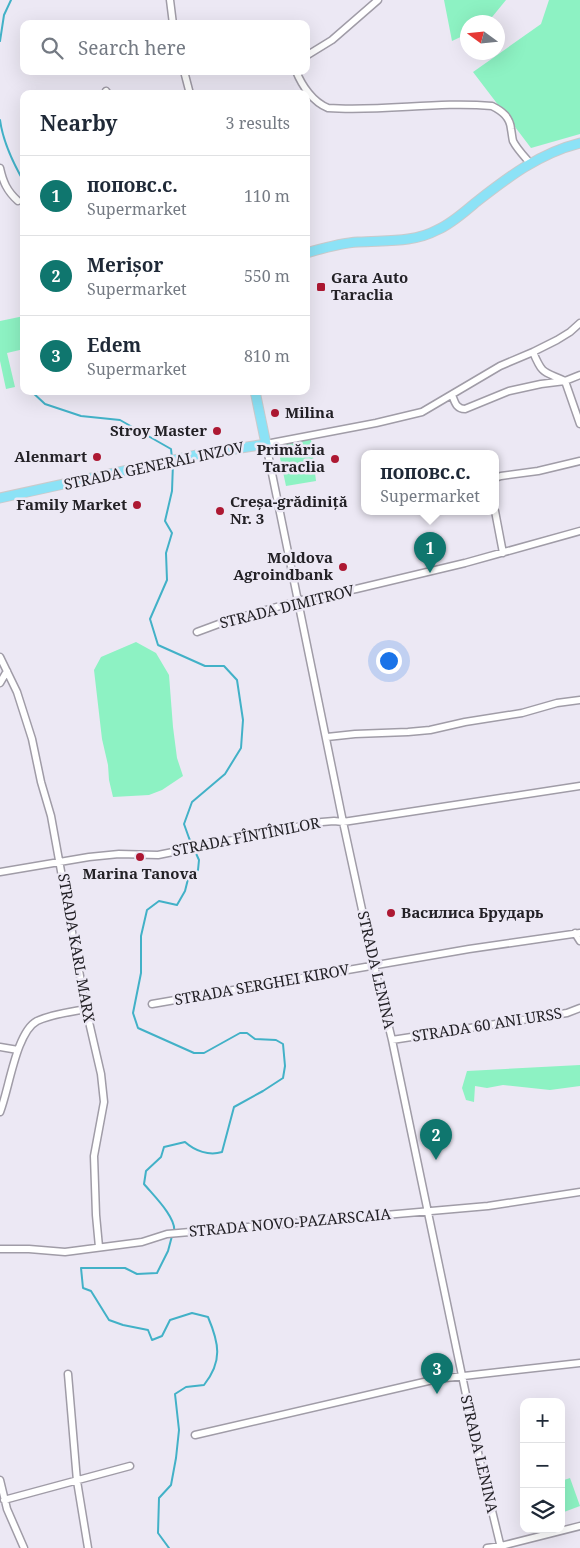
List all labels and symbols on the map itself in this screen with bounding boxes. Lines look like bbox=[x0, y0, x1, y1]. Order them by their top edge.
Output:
north arrow bbox=[460, 15, 505, 60]
place label: Gara Auto Taraclia bbox=[331, 267, 408, 304]
marker: Gara Auto Taraclia bbox=[315, 281, 327, 293]
place label: Milina bbox=[285, 402, 334, 422]
marker: Milina bbox=[269, 407, 281, 419]
place label: Stroy Master bbox=[110, 420, 207, 440]
marker: Stroy Master bbox=[211, 425, 223, 437]
street label: STRADA GENERAL INZOV bbox=[62, 436, 247, 494]
place label: Primăria Taraclia bbox=[256, 439, 325, 476]
place label: Alenmart bbox=[14, 446, 87, 466]
marker: Alenmart bbox=[91, 451, 103, 463]
marker: Primăria Taraclia bbox=[329, 453, 341, 465]
place label: Creșa-grădiniță Nr. 3 bbox=[230, 491, 348, 528]
place label: Family Market bbox=[16, 494, 127, 514]
marker: Family Market bbox=[131, 499, 143, 511]
marker: Creșa-grădiniță Nr. 3 bbox=[214, 505, 226, 517]
pin: 1 bbox=[414, 532, 446, 573]
place label: Moldova Agroindbank bbox=[233, 547, 333, 584]
marker: Moldova Agroindbank bbox=[337, 561, 349, 573]
street label: STRADA DIMITROV bbox=[217, 579, 357, 632]
your location bbox=[376, 648, 402, 674]
street label: STRADA FÎNTÎNILOR bbox=[170, 812, 322, 860]
marker: Marina Tanova bbox=[134, 851, 146, 863]
place label: Marina Tanova bbox=[83, 863, 197, 883]
street label: STRADA KARL MARX bbox=[54, 872, 100, 1024]
place label: Василиса Брударь bbox=[401, 902, 544, 922]
marker: Василиса Брударь bbox=[385, 907, 397, 919]
street label: STRADA LENINA bbox=[354, 909, 400, 1031]
street label: STRADA SERGHEI KIROV bbox=[173, 959, 352, 1009]
street label: STRADA 60 ANI URSS bbox=[410, 1002, 563, 1046]
pin: 2 bbox=[420, 1119, 452, 1160]
street label: STRADA NOVO-PAZARSCAIA bbox=[188, 1203, 392, 1241]
pin: 3 bbox=[421, 1353, 453, 1394]
street label: STRADA LENINA bbox=[457, 1393, 503, 1515]

